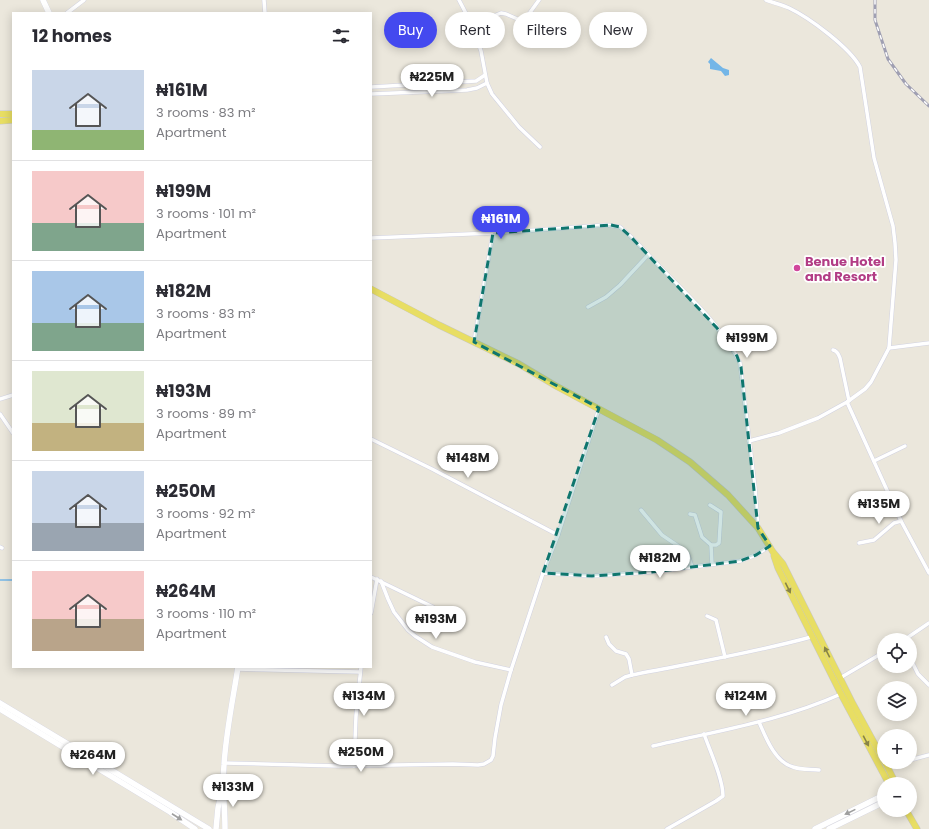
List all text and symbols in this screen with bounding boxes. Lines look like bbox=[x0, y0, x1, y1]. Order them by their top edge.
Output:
chip: Buy bbox=[384, 12, 437, 48]
chip: Rent bbox=[445, 12, 505, 48]
chip: Filters bbox=[513, 12, 581, 48]
chip: New bbox=[589, 12, 647, 48]
text: 12 homes bbox=[32, 24, 112, 48]
icon: filters bbox=[330, 25, 352, 47]
pin: ₦225M bbox=[404, 64, 460, 98]
text: ₦225M bbox=[410, 67, 454, 86]
text: ₦161M bbox=[156, 78, 208, 102]
icon: home bbox=[64, 86, 112, 134]
text: 3 rooms · 83 m² bbox=[156, 103, 256, 122]
text: Apartment bbox=[156, 123, 226, 142]
text: ₦199M bbox=[156, 179, 211, 203]
icon: home bbox=[64, 187, 112, 235]
text: 3 rooms · 101 m² bbox=[156, 204, 256, 223]
pin: ₦161M bbox=[473, 206, 529, 240]
text: ₦161M bbox=[481, 209, 521, 228]
text: Apartment bbox=[156, 224, 226, 243]
place label: Benue Hotel and Resort bbox=[805, 252, 885, 286]
marker: Benue Hotel and Resort bbox=[792, 263, 802, 273]
text: ₦182M bbox=[156, 279, 211, 303]
icon: home bbox=[64, 287, 112, 335]
text: 3 rooms · 83 m² bbox=[156, 304, 256, 323]
text: Apartment bbox=[156, 324, 226, 343]
pin: ₦199M bbox=[719, 325, 775, 359]
text: ₦199M bbox=[726, 328, 768, 347]
text: ₦193M bbox=[156, 379, 211, 403]
icon: home bbox=[64, 387, 112, 435]
text: 3 rooms · 89 m² bbox=[156, 404, 256, 423]
text: Apartment bbox=[156, 424, 226, 443]
pin: ₦148M bbox=[440, 445, 496, 479]
text: ₦148M bbox=[446, 448, 490, 467]
text: ₦250M bbox=[156, 479, 216, 503]
icon: home bbox=[64, 487, 112, 535]
pin: ₦135M bbox=[851, 491, 907, 525]
text: ₦135M bbox=[858, 494, 900, 513]
text: 3 rooms · 92 m² bbox=[156, 504, 255, 523]
text: Apartment bbox=[156, 524, 226, 543]
pin: ₦182M bbox=[632, 545, 688, 579]
text: ₦182M bbox=[639, 548, 681, 567]
text: ₦264M bbox=[156, 579, 216, 603]
one-way arrow bbox=[785, 582, 791, 594]
icon: home bbox=[64, 587, 112, 635]
text: 3 rooms · 110 m² bbox=[156, 604, 256, 623]
pin: ₦193M bbox=[408, 606, 464, 640]
text: ₦193M bbox=[415, 609, 457, 628]
text: Apartment bbox=[156, 624, 226, 643]
map controls bbox=[877, 633, 917, 817]
button: locate bbox=[877, 633, 917, 673]
one-way arrow bbox=[824, 646, 830, 658]
button: layers bbox=[877, 681, 917, 721]
pin: ₦134M bbox=[336, 683, 392, 717]
pin: ₦124M bbox=[718, 683, 774, 717]
text: ₦134M bbox=[343, 686, 385, 705]
text: ₦124M bbox=[725, 686, 767, 705]
button: + bbox=[877, 729, 917, 769]
one-way arrow bbox=[863, 735, 869, 747]
pin: ₦250M bbox=[333, 739, 389, 773]
pin: ₦264M bbox=[65, 742, 121, 776]
text: ₦250M bbox=[338, 742, 384, 761]
text: ₦264M bbox=[70, 745, 116, 764]
pin: ₦133M bbox=[205, 774, 261, 808]
text: ₦133M bbox=[212, 777, 254, 796]
button: − bbox=[877, 777, 917, 817]
one-way arrow bbox=[844, 809, 855, 815]
one-way arrow bbox=[172, 813, 182, 821]

